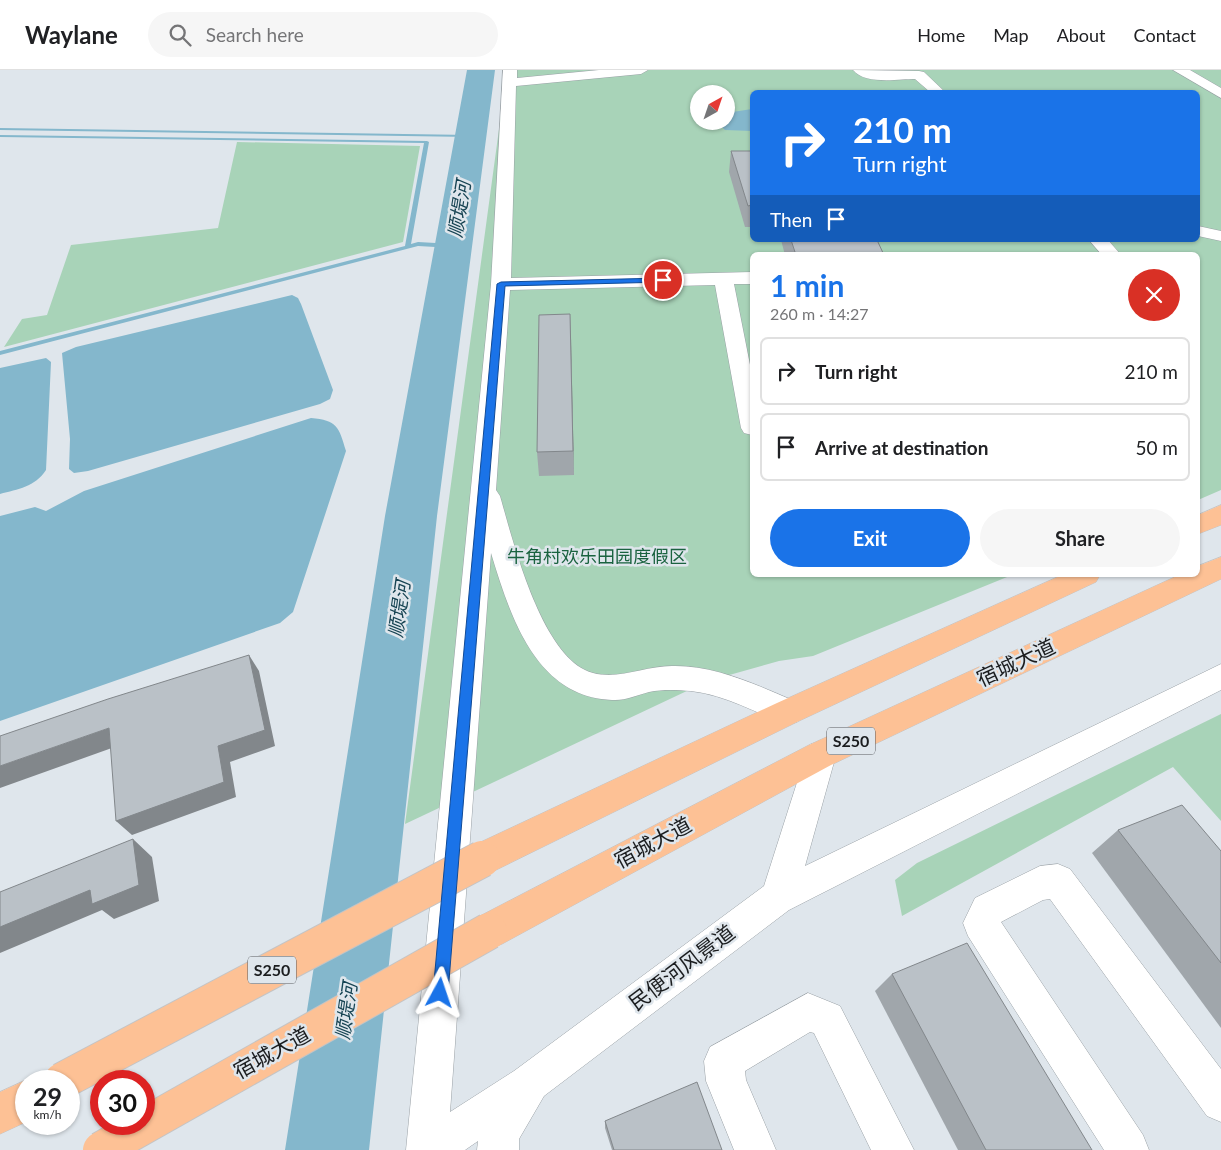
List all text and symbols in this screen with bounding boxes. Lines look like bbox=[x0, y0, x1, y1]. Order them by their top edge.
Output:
search box bbox=[148, 12, 498, 57]
text: Waylane bbox=[25, 20, 118, 49]
icon: search bbox=[166, 21, 194, 49]
text: Search here bbox=[206, 23, 304, 46]
text: Home bbox=[917, 24, 965, 46]
text: Map bbox=[993, 24, 1029, 46]
text: About bbox=[1057, 24, 1106, 46]
text: Contact bbox=[1134, 24, 1196, 46]
north arrow bbox=[690, 85, 735, 130]
map controls bbox=[690, 85, 735, 130]
text: 210 m bbox=[853, 108, 952, 150]
icon: right bbox=[770, 110, 835, 175]
text: Turn right bbox=[853, 150, 947, 177]
water label: 顺堤河 bbox=[443, 175, 475, 239]
icon: arrive bbox=[822, 205, 850, 233]
text: Then bbox=[770, 208, 812, 231]
pin bbox=[642, 259, 684, 301]
icon: arrive bbox=[649, 266, 677, 294]
text: 1 min bbox=[770, 267, 844, 303]
button: close bbox=[1128, 269, 1180, 321]
text: 260 m · 14:27 bbox=[770, 304, 869, 323]
icon: right bbox=[772, 357, 800, 385]
text: Turn right bbox=[815, 360, 897, 383]
text: 210 m bbox=[1124, 360, 1178, 383]
icon: arrive bbox=[772, 433, 800, 461]
text: Arrive at destination bbox=[815, 436, 988, 459]
text: 50 m bbox=[1135, 436, 1178, 459]
button: Exit bbox=[770, 509, 970, 567]
button: Share bbox=[980, 509, 1180, 567]
park label: 牛角村欢乐田园度假区 bbox=[507, 545, 687, 567]
water label: 顺堤河 bbox=[383, 575, 414, 639]
street label: 宿城大道 bbox=[972, 633, 1059, 691]
road number: S250 bbox=[827, 728, 875, 754]
street label: 宿城大道 bbox=[609, 811, 695, 872]
street label: 民便河风景道 bbox=[623, 919, 739, 1015]
road number: S250 bbox=[248, 956, 296, 984]
position arrow bbox=[413, 966, 465, 1018]
water label: 顺堤河 bbox=[330, 977, 361, 1041]
street label: 宿城大道 bbox=[228, 1020, 314, 1083]
speed limit sign: 30 bbox=[90, 1070, 155, 1135]
text: 29 bbox=[33, 1081, 62, 1111]
text: km/h bbox=[33, 1107, 62, 1122]

